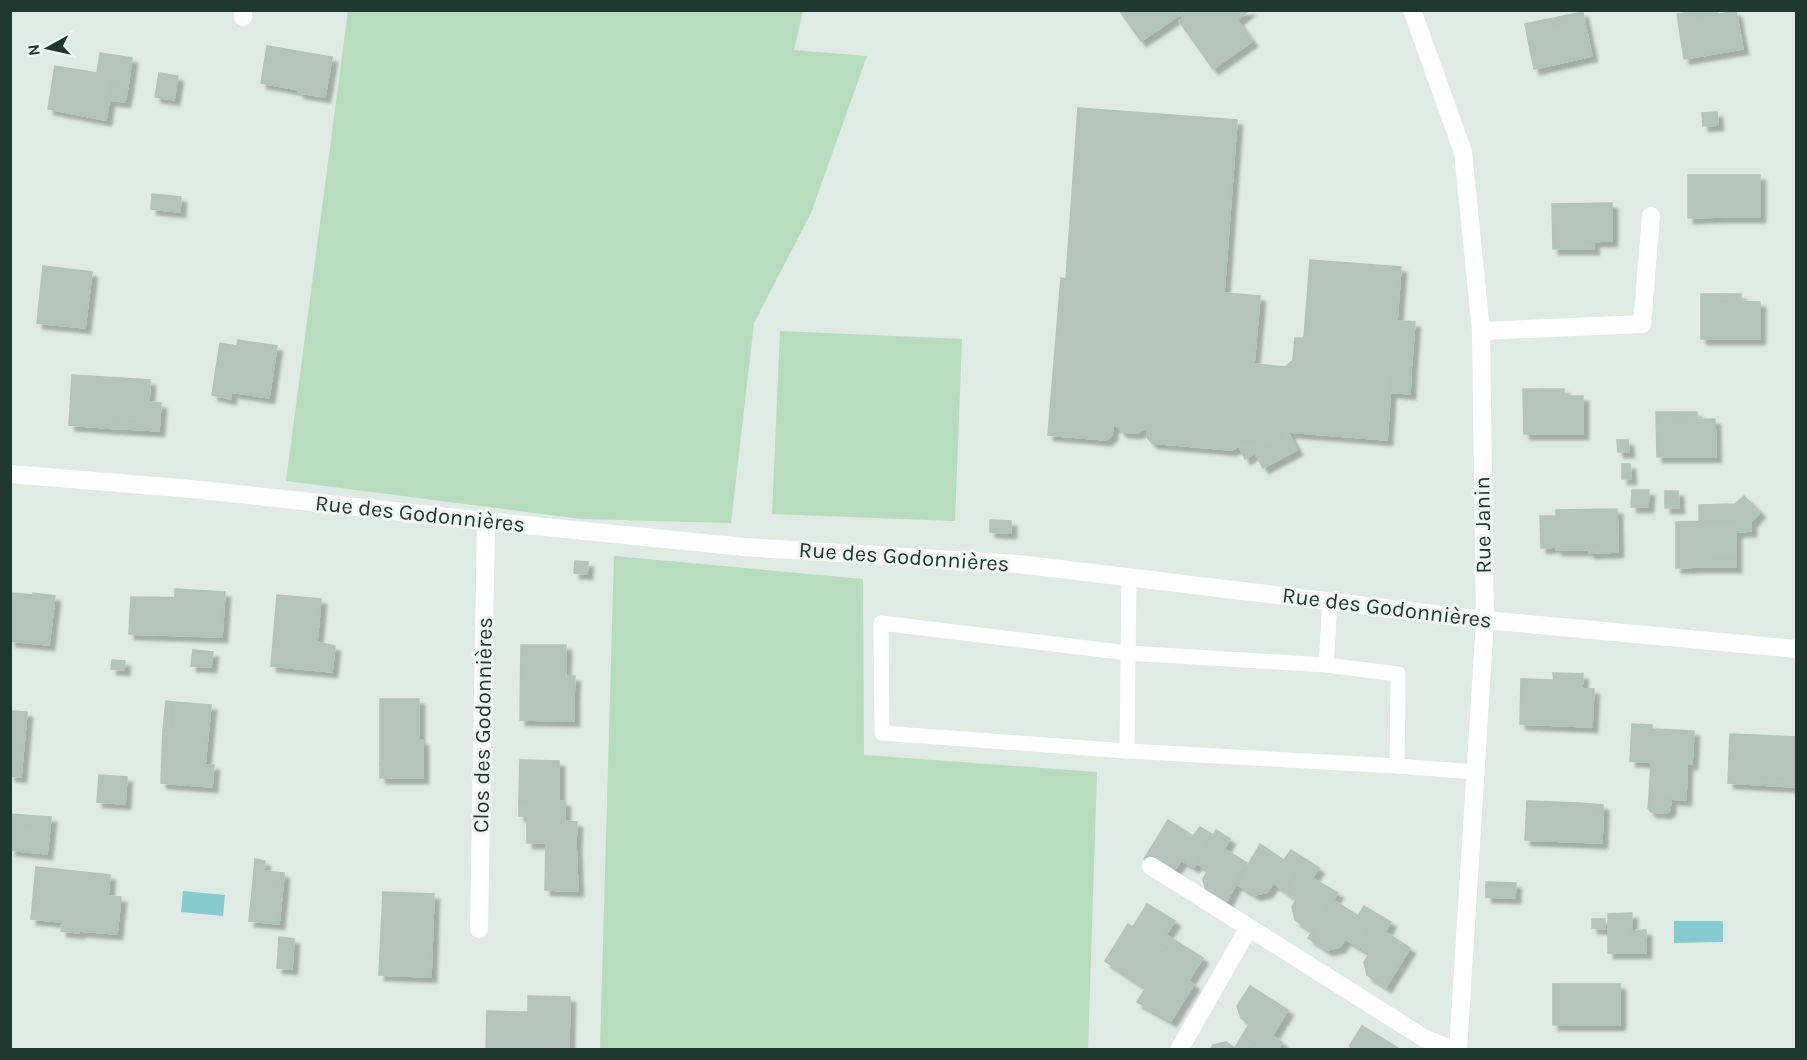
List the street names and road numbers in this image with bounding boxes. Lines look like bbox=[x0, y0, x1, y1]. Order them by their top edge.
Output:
street label: Rue Janin bbox=[1469, 476, 1497, 574]
street label: Rue des Godonnières bbox=[314, 490, 526, 538]
street label: Rue des Godonnières bbox=[798, 537, 1010, 577]
street label: Rue des Godonnières bbox=[1281, 582, 1493, 634]
street label: Clos des Godonnières bbox=[468, 617, 498, 833]

